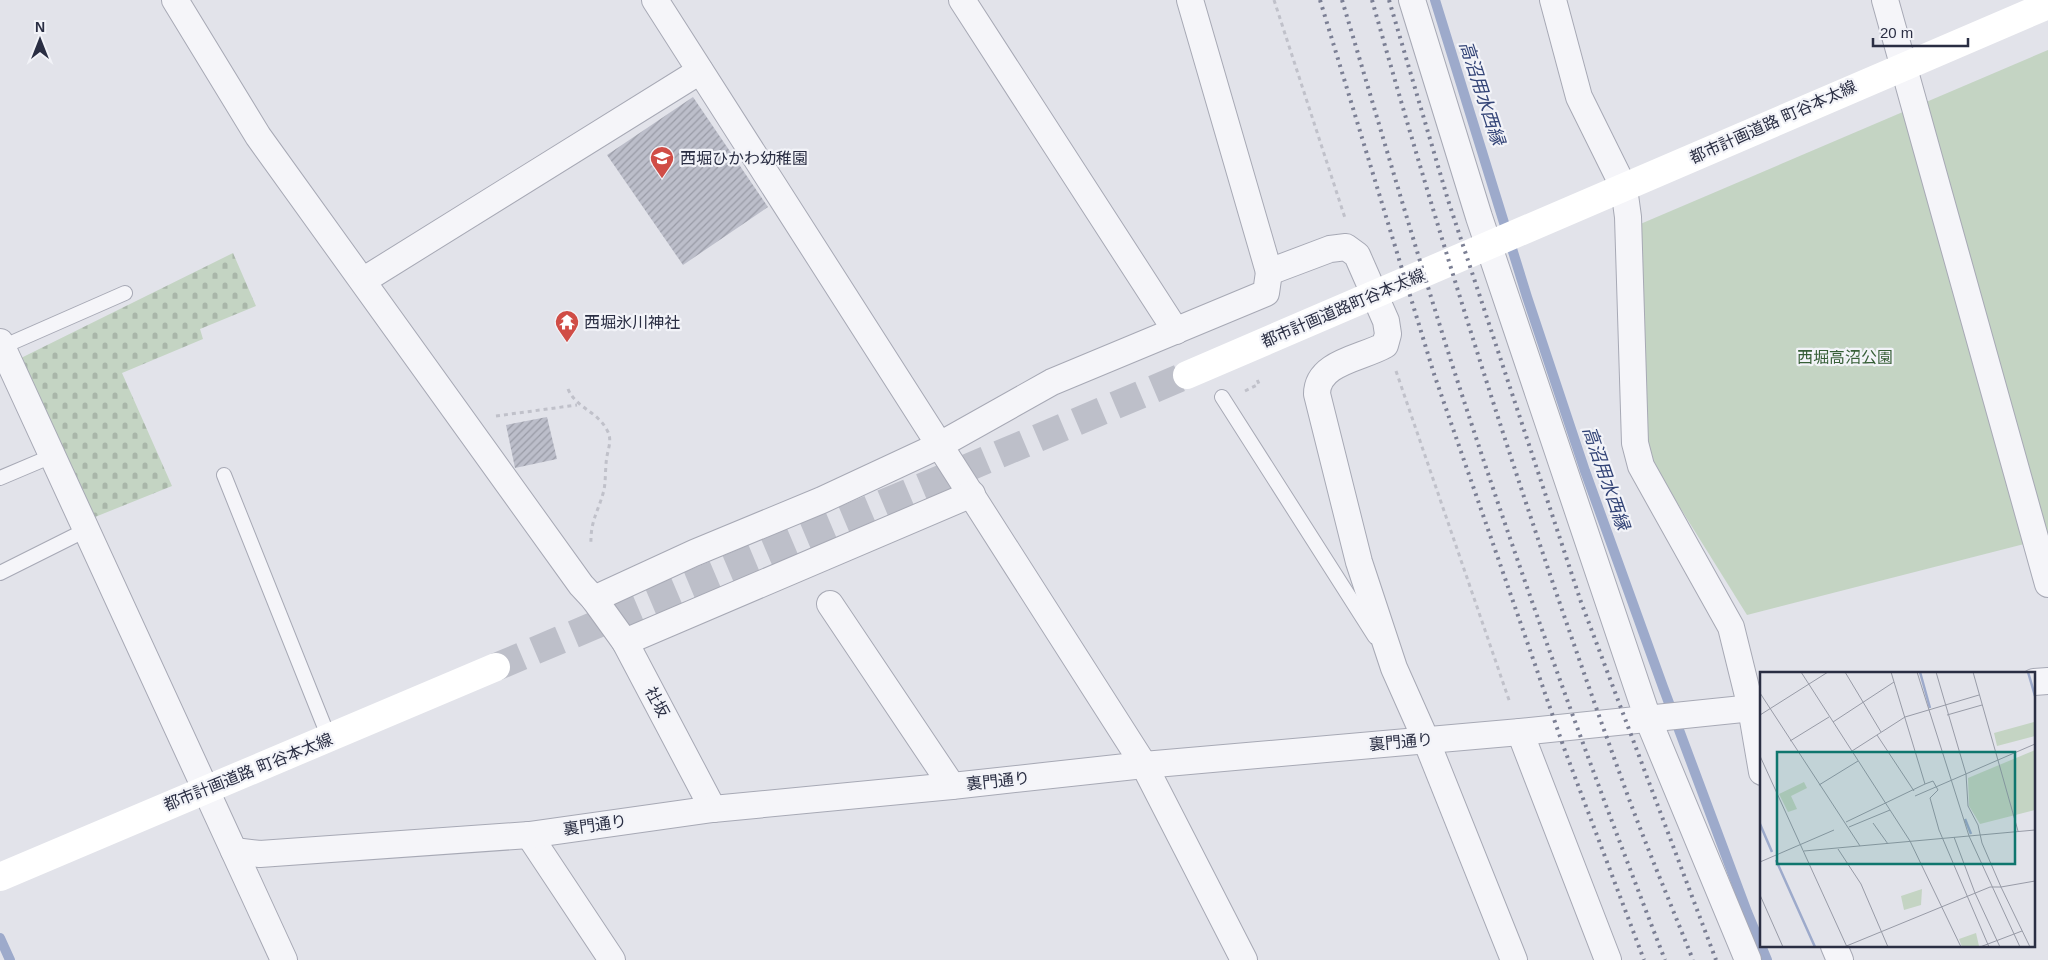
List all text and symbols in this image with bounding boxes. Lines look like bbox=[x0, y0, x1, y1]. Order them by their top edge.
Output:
north arrow bbox=[15, 15, 65, 65]
scale bar bbox=[1873, 15, 1968, 47]
text: N bbox=[35, 19, 45, 35]
text: 20 m bbox=[1880, 24, 1913, 41]
water label: 高沼用水西縁 bbox=[1456, 39, 1509, 149]
street label: 都市計画道路 町谷本太線 bbox=[1687, 78, 1859, 166]
school or university icon: 西堀ひかわ幼稚園 bbox=[649, 145, 675, 179]
place label: 西堀ひかわ幼稚園 bbox=[680, 150, 808, 167]
street label: 都市計画道路町谷本太線 bbox=[1259, 266, 1427, 350]
temple icon: 西堀氷川神社 bbox=[554, 309, 580, 343]
place label: 西堀氷川神社 bbox=[584, 314, 680, 331]
park label: 西堀高沼公園 bbox=[1797, 349, 1893, 366]
water label: 高沼用水西縁 bbox=[1579, 424, 1634, 534]
inset map bbox=[1760, 672, 2036, 948]
street label: 社坂 bbox=[642, 684, 672, 720]
street label: 都市計画道路 町谷本太線 bbox=[161, 730, 335, 814]
street label: 裏門通り bbox=[1368, 731, 1434, 753]
street label: 裏門通り bbox=[965, 769, 1031, 793]
street label: 裏門通り bbox=[562, 812, 628, 838]

